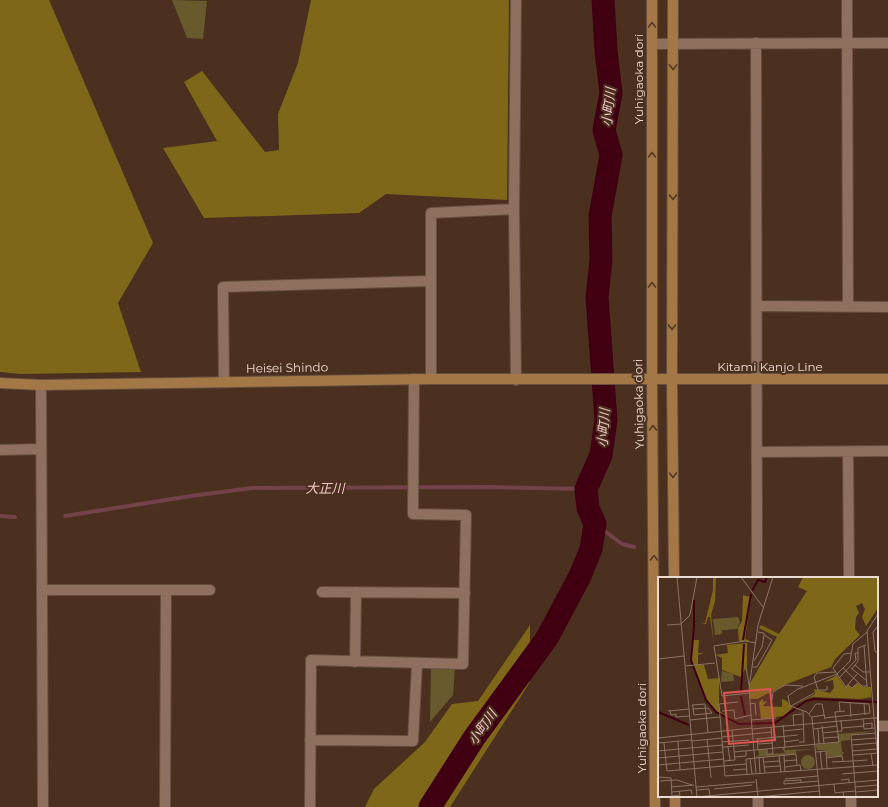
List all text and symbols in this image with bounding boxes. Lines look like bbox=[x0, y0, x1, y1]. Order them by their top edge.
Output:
one-way arrow bbox=[648, 22, 656, 28]
street label: Yuhigaoka dori bbox=[631, 34, 646, 124]
one-way arrow bbox=[669, 64, 677, 70]
water label: 小町川 bbox=[598, 85, 618, 127]
one-way arrow bbox=[648, 152, 656, 158]
one-way arrow bbox=[669, 194, 677, 200]
one-way arrow bbox=[648, 282, 656, 288]
one-way arrow bbox=[668, 324, 676, 330]
street label: Heisei Shindo bbox=[246, 359, 328, 376]
street label: Yuhigaoka dori bbox=[630, 359, 647, 449]
street label: Kitami Kanjo Line bbox=[717, 359, 823, 374]
water label: 小町川 bbox=[594, 406, 612, 448]
one-way arrow bbox=[649, 425, 657, 431]
one-way arrow bbox=[669, 472, 677, 478]
water label: 大正川 bbox=[305, 480, 346, 496]
one-way arrow bbox=[650, 555, 658, 561]
inset map bbox=[658, 577, 878, 797]
street label: Yuhigaoka dori bbox=[634, 683, 649, 773]
water label: 小町川 bbox=[464, 705, 501, 748]

